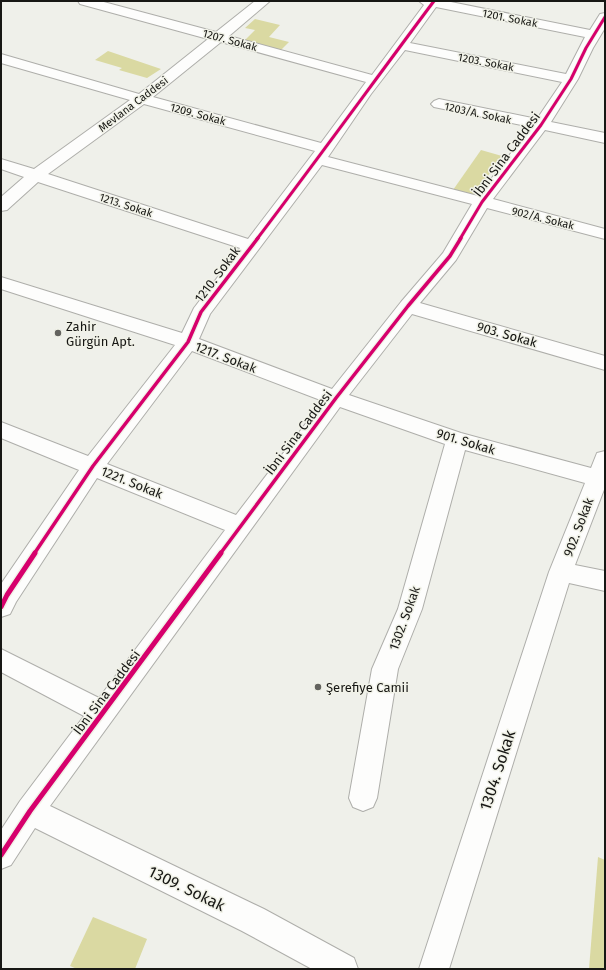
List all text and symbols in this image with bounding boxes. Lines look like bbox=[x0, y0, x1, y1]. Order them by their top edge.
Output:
street label: 1201. Sokak bbox=[481, 7, 539, 30]
street label: 1207. Sokak bbox=[201, 27, 259, 54]
street label: 1203. Sokak bbox=[457, 51, 515, 74]
street label: Mevlana Caddesi bbox=[96, 74, 171, 135]
street label: 1203/A. Sokak bbox=[443, 100, 513, 127]
street label: 1209. Sokak bbox=[169, 101, 227, 128]
street label: İbni Sina Caddesi bbox=[470, 109, 543, 199]
street label: 1213. Sokak bbox=[98, 191, 154, 220]
street label: 902/A. Sokak bbox=[510, 204, 576, 233]
street label: 1210. Sokak bbox=[192, 243, 243, 305]
place label: Zahir Gürgün Apt. bbox=[66, 319, 135, 349]
street label: 903. Sokak bbox=[475, 319, 539, 350]
marker: Zahir Gürgün Apt. bbox=[53, 328, 63, 338]
street label: 1217. Sokak bbox=[193, 339, 259, 376]
street label: İbni Sina Caddesi bbox=[262, 387, 335, 477]
street label: 901. Sokak bbox=[435, 425, 497, 458]
street label: 1221. Sokak bbox=[99, 463, 165, 502]
street label: 902. Sokak bbox=[560, 495, 597, 559]
street label: 1302. Sokak bbox=[386, 584, 423, 652]
street label: İbni Sina Caddesi bbox=[70, 647, 143, 737]
place label: Şerefiye Camii bbox=[326, 680, 409, 695]
marker: Şerefiye Camii bbox=[313, 682, 323, 692]
street label: 1304. Sokak bbox=[476, 727, 520, 813]
street label: 1309. Sokak bbox=[145, 862, 229, 916]

